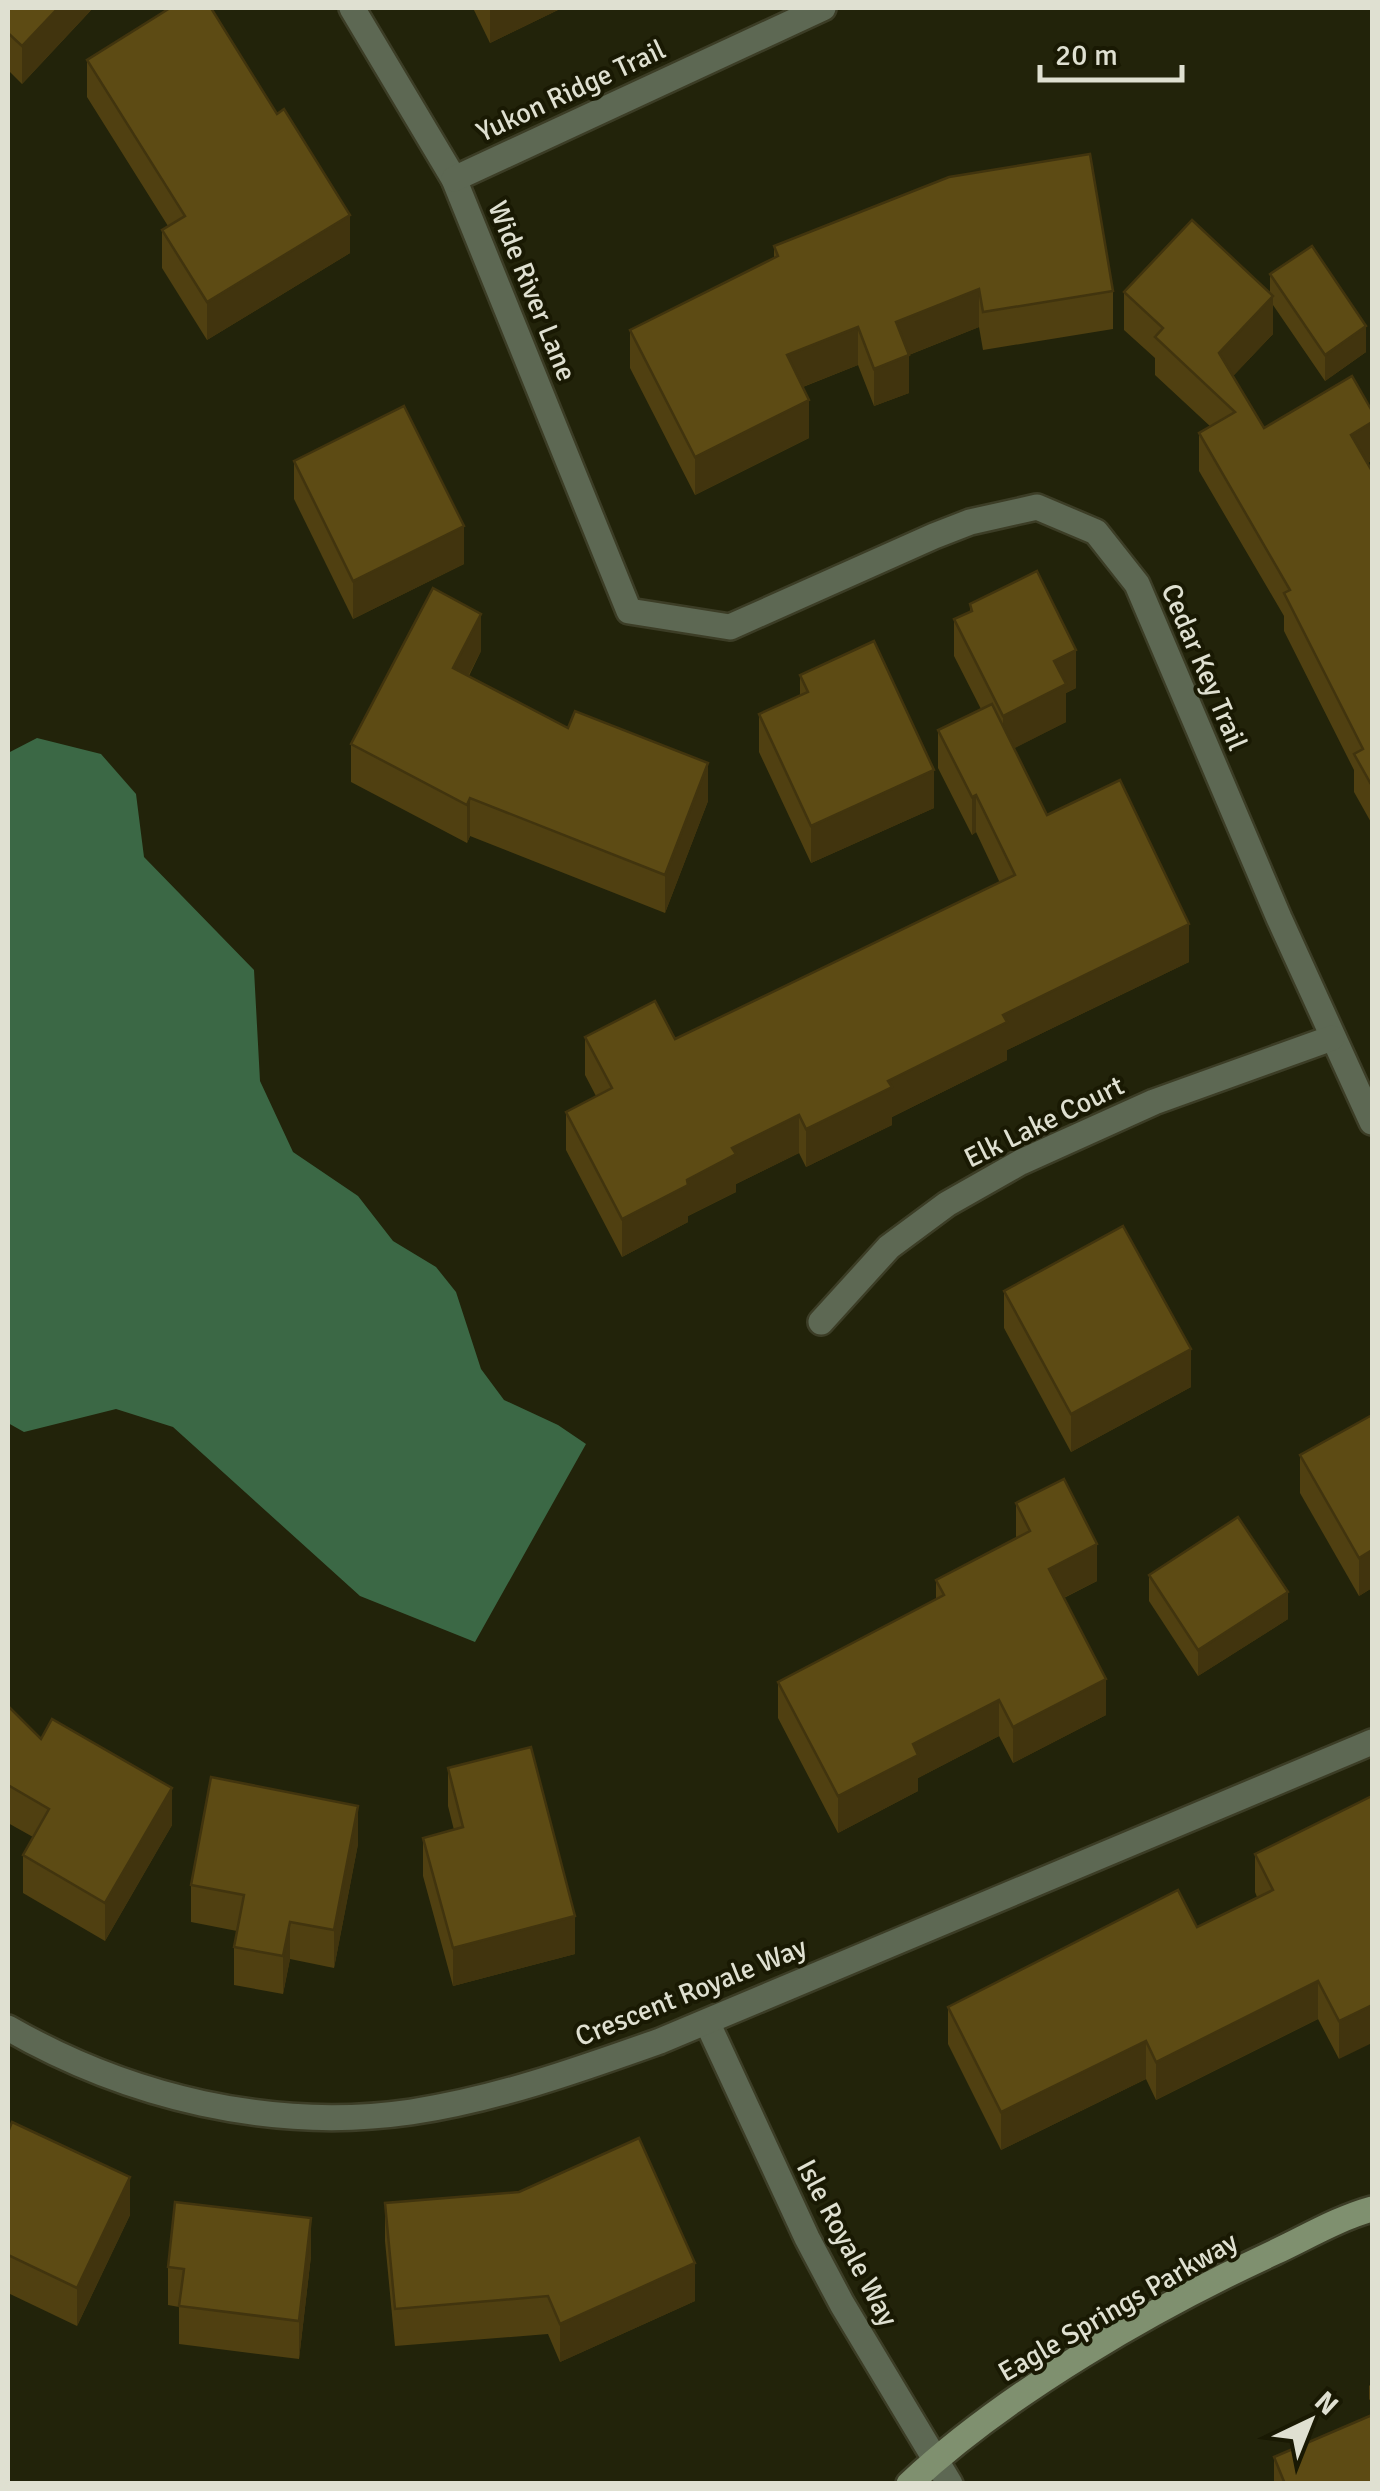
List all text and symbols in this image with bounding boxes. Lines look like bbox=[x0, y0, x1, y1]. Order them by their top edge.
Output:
scale bar bbox=[1040, 20, 1182, 82]
street label: Yukon Ridge Trail bbox=[471, 32, 671, 150]
text: 20 m bbox=[1055, 37, 1118, 74]
street label: Wide River Lane bbox=[480, 196, 584, 386]
street label: Cedar Key Trail bbox=[1154, 578, 1254, 756]
street label: Elk Lake Court bbox=[958, 1069, 1130, 1175]
street label: Crescent Royale Way bbox=[570, 1930, 812, 2054]
street label: Isle Royale Way bbox=[789, 2154, 905, 2332]
street label: Eagle Springs Parkway bbox=[992, 2225, 1244, 2389]
north arrow bbox=[1260, 2371, 1360, 2471]
text: N bbox=[1308, 2384, 1345, 2423]

